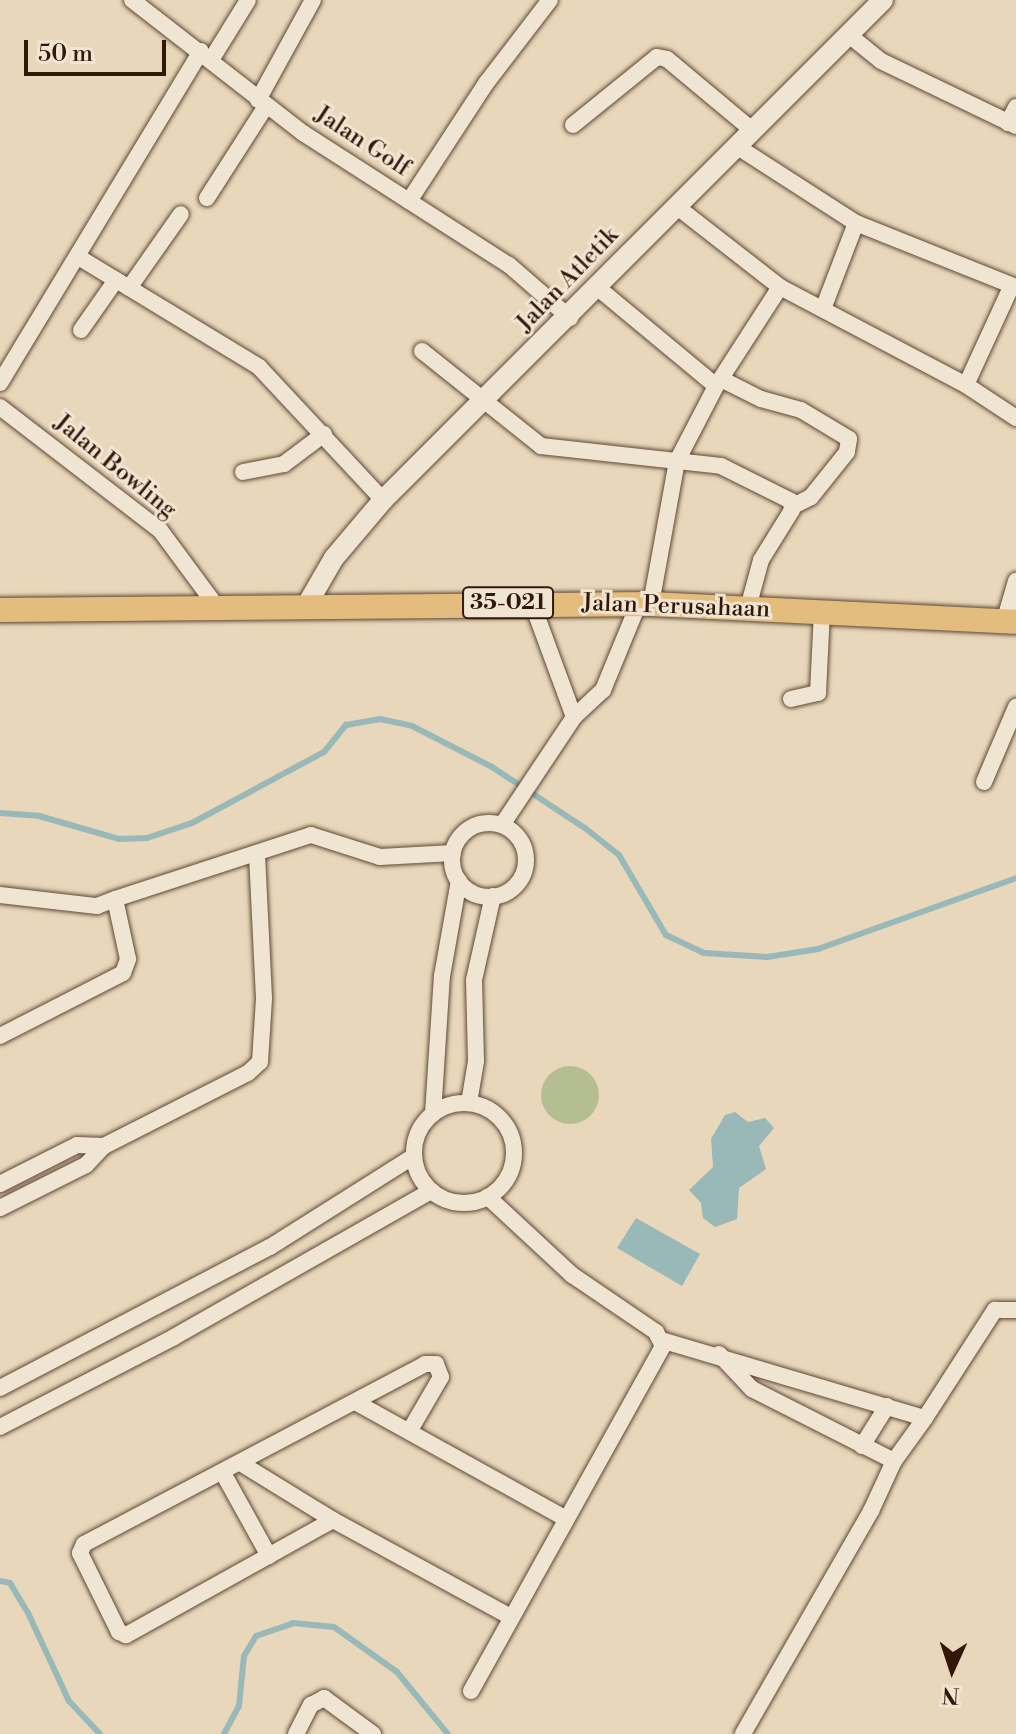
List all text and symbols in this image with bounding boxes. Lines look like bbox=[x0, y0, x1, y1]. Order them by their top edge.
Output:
scale bar bbox=[28, 24, 170, 74]
text: 50 m bbox=[38, 39, 93, 69]
street label: Jalan Golf bbox=[309, 101, 415, 183]
street label: Jalan Atletik bbox=[511, 222, 625, 338]
street label: Jalan Bowling bbox=[48, 409, 182, 525]
road number: 35-021 bbox=[462, 585, 554, 621]
street label: Jalan Perusahaan bbox=[582, 589, 770, 625]
north arrow bbox=[912, 1630, 992, 1710]
text: N bbox=[941, 1681, 960, 1708]

